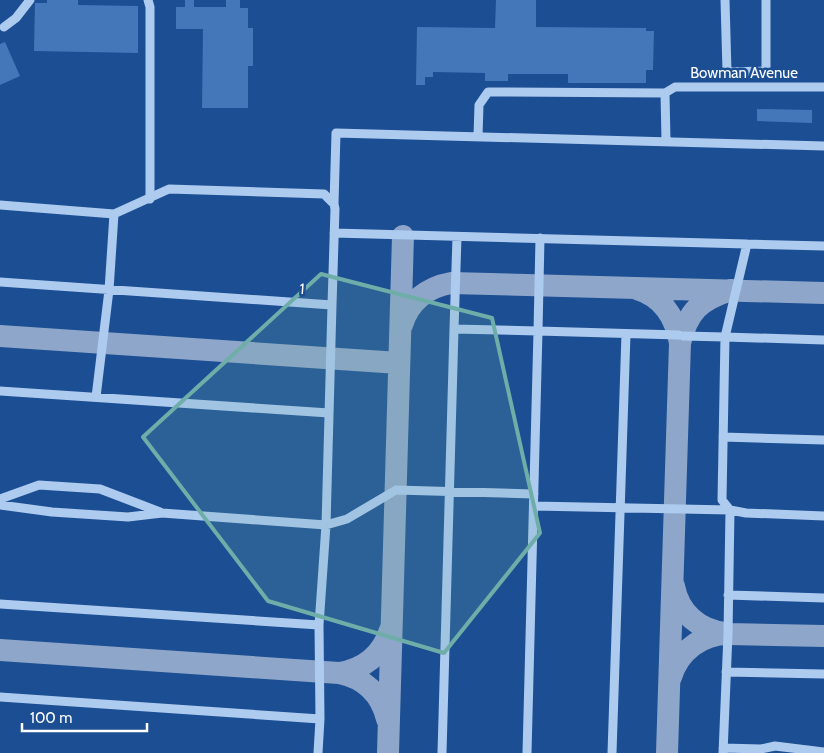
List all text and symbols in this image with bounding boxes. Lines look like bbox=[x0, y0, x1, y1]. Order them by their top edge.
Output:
street label: Bowman Avenue bbox=[690, 64, 798, 82]
street label: 1 bbox=[299, 280, 305, 298]
scale bar bbox=[22, 700, 148, 732]
text: 100 m bbox=[30, 709, 72, 727]

